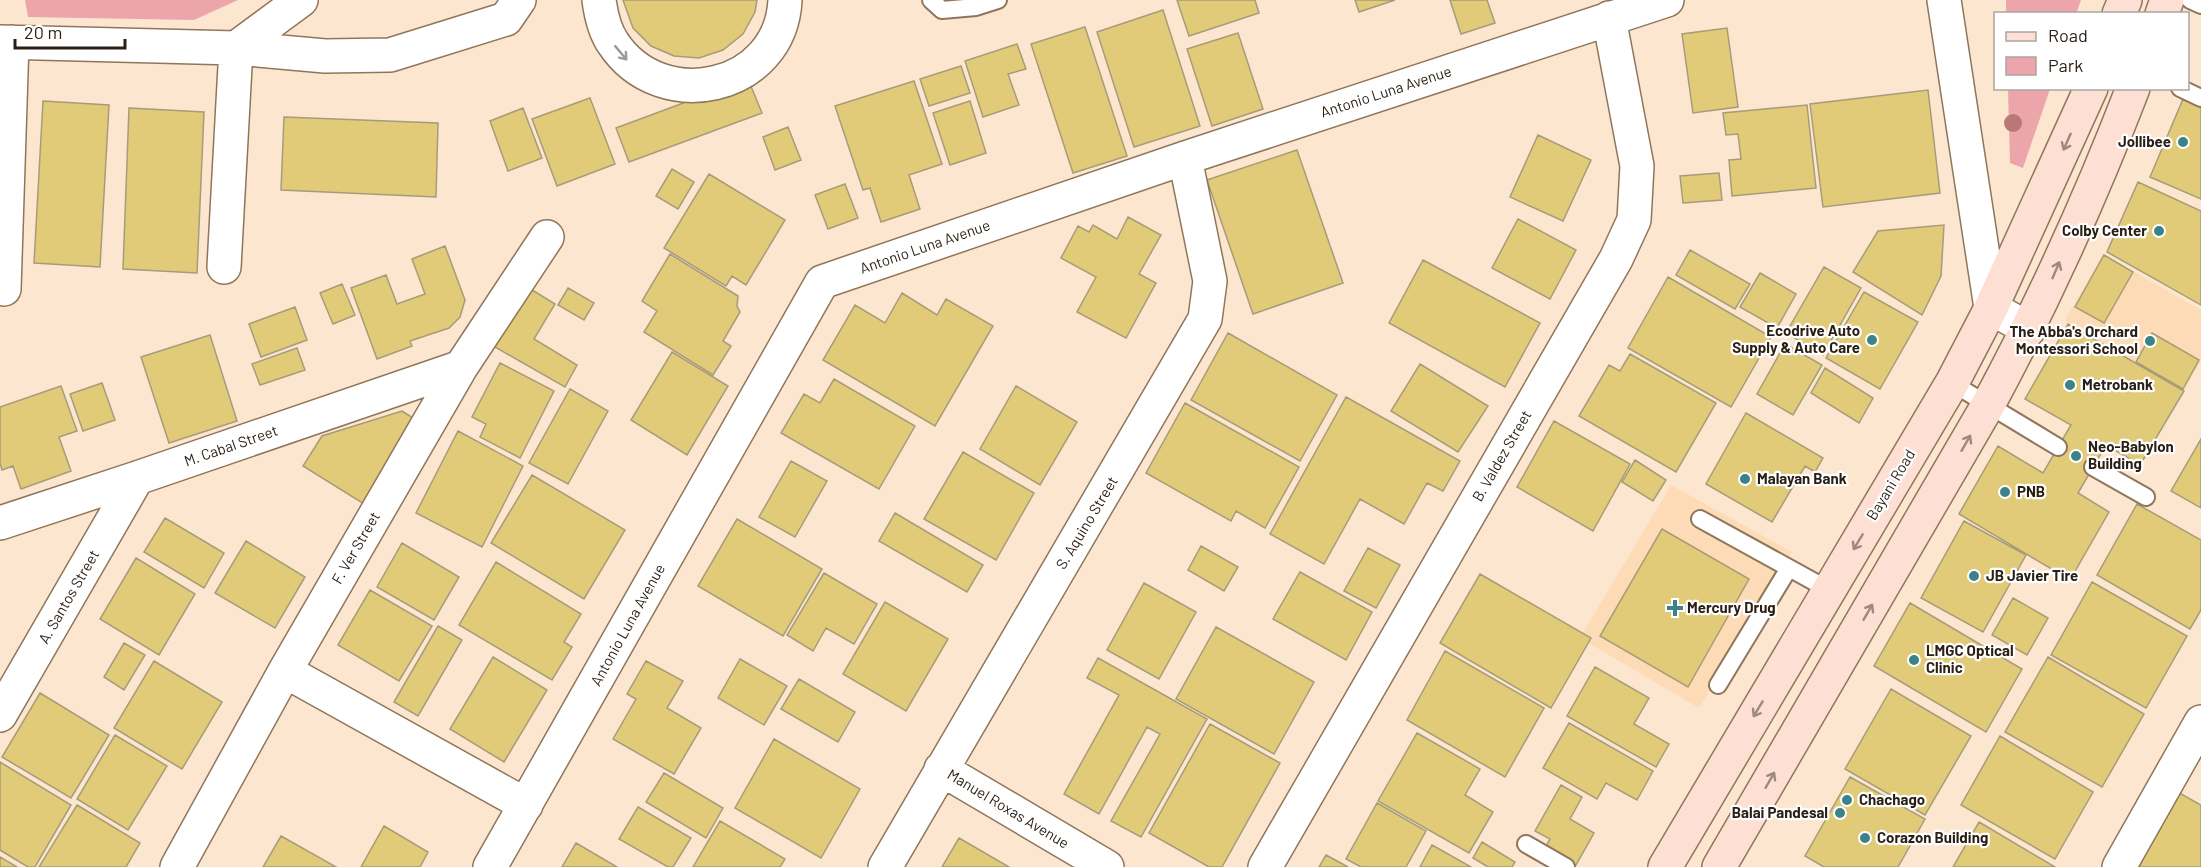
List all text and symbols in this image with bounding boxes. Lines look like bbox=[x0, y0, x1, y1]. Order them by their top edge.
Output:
scale bar bbox=[15, 12, 124, 50]
legend bbox=[1994, 12, 2189, 90]
text: 20 m bbox=[24, 21, 62, 43]
text: Road bbox=[2048, 24, 2088, 46]
one-way arrow bbox=[614, 45, 628, 60]
text: Park bbox=[2048, 54, 2083, 76]
street label: Antonio Luna Avenue bbox=[1318, 61, 1453, 121]
one-way arrow bbox=[2060, 132, 2072, 150]
place label: Jollibee bbox=[2118, 132, 2171, 150]
marker: Jollibee bbox=[2176, 135, 2190, 149]
street label: Antonio Luna Avenue bbox=[857, 215, 992, 277]
place label: Colby Center bbox=[2062, 221, 2147, 239]
marker: Colby Center bbox=[2152, 224, 2166, 238]
one-way arrow bbox=[2051, 262, 2062, 280]
place label: Ecodrive Auto Supply & Auto Care bbox=[1732, 321, 1860, 356]
place label: The Abba's Orchard Montessori School bbox=[2009, 322, 2138, 357]
marker: Ecodrive Auto Supply & Auto Care bbox=[1865, 333, 1879, 347]
marker: The Abba's Orchard Montessori School bbox=[2143, 334, 2157, 348]
place label: Metrobank bbox=[2082, 375, 2153, 393]
marker: Metrobank bbox=[2063, 378, 2077, 392]
street label: B. Valdez Street bbox=[1468, 407, 1535, 504]
street label: M. Cabal Street bbox=[181, 421, 280, 469]
one-way arrow bbox=[1960, 435, 1972, 452]
place label: Neo-Babylon Building bbox=[2088, 437, 2174, 472]
street label: Bayani Road bbox=[1862, 446, 1918, 523]
marker: Neo-Babylon Building bbox=[2069, 449, 2083, 463]
place label: Malayan Bank bbox=[1757, 469, 1847, 487]
marker: Malayan Bank bbox=[1738, 472, 1752, 486]
street label: S. Aquino Street bbox=[1051, 473, 1121, 572]
place label: PNB bbox=[2017, 482, 2045, 500]
marker: PNB bbox=[1998, 485, 2012, 499]
street label: F. Ver Street bbox=[327, 508, 383, 587]
one-way arrow bbox=[1851, 533, 1863, 550]
street label: A. Santos Street bbox=[34, 546, 102, 647]
street label: Antonio Luna Avenue bbox=[586, 560, 668, 689]
place label: JB Javier Tire bbox=[1986, 566, 2078, 584]
marker: JB Javier Tire bbox=[1967, 569, 1981, 583]
place label: Mercury Drug bbox=[1687, 598, 1776, 616]
marker: Mercury Drug bbox=[1668, 601, 1682, 615]
one-way arrow bbox=[1862, 604, 1874, 621]
place label: LMGC Optical Clinic bbox=[1926, 641, 2014, 676]
marker: LMGC Optical Clinic bbox=[1907, 653, 1921, 667]
one-way arrow bbox=[1752, 700, 1764, 717]
street label: Manuel Roxas Avenue bbox=[944, 765, 1073, 852]
one-way arrow bbox=[1764, 772, 1776, 789]
place label: Chachago bbox=[1859, 790, 1925, 808]
marker: Chachago bbox=[1840, 793, 1854, 807]
place label: Balai Pandesal bbox=[1732, 803, 1828, 821]
marker: Balai Pandesal bbox=[1833, 806, 1847, 820]
place label: Corazon Building bbox=[1877, 828, 1988, 846]
marker: Corazon Building bbox=[1858, 831, 1872, 845]

